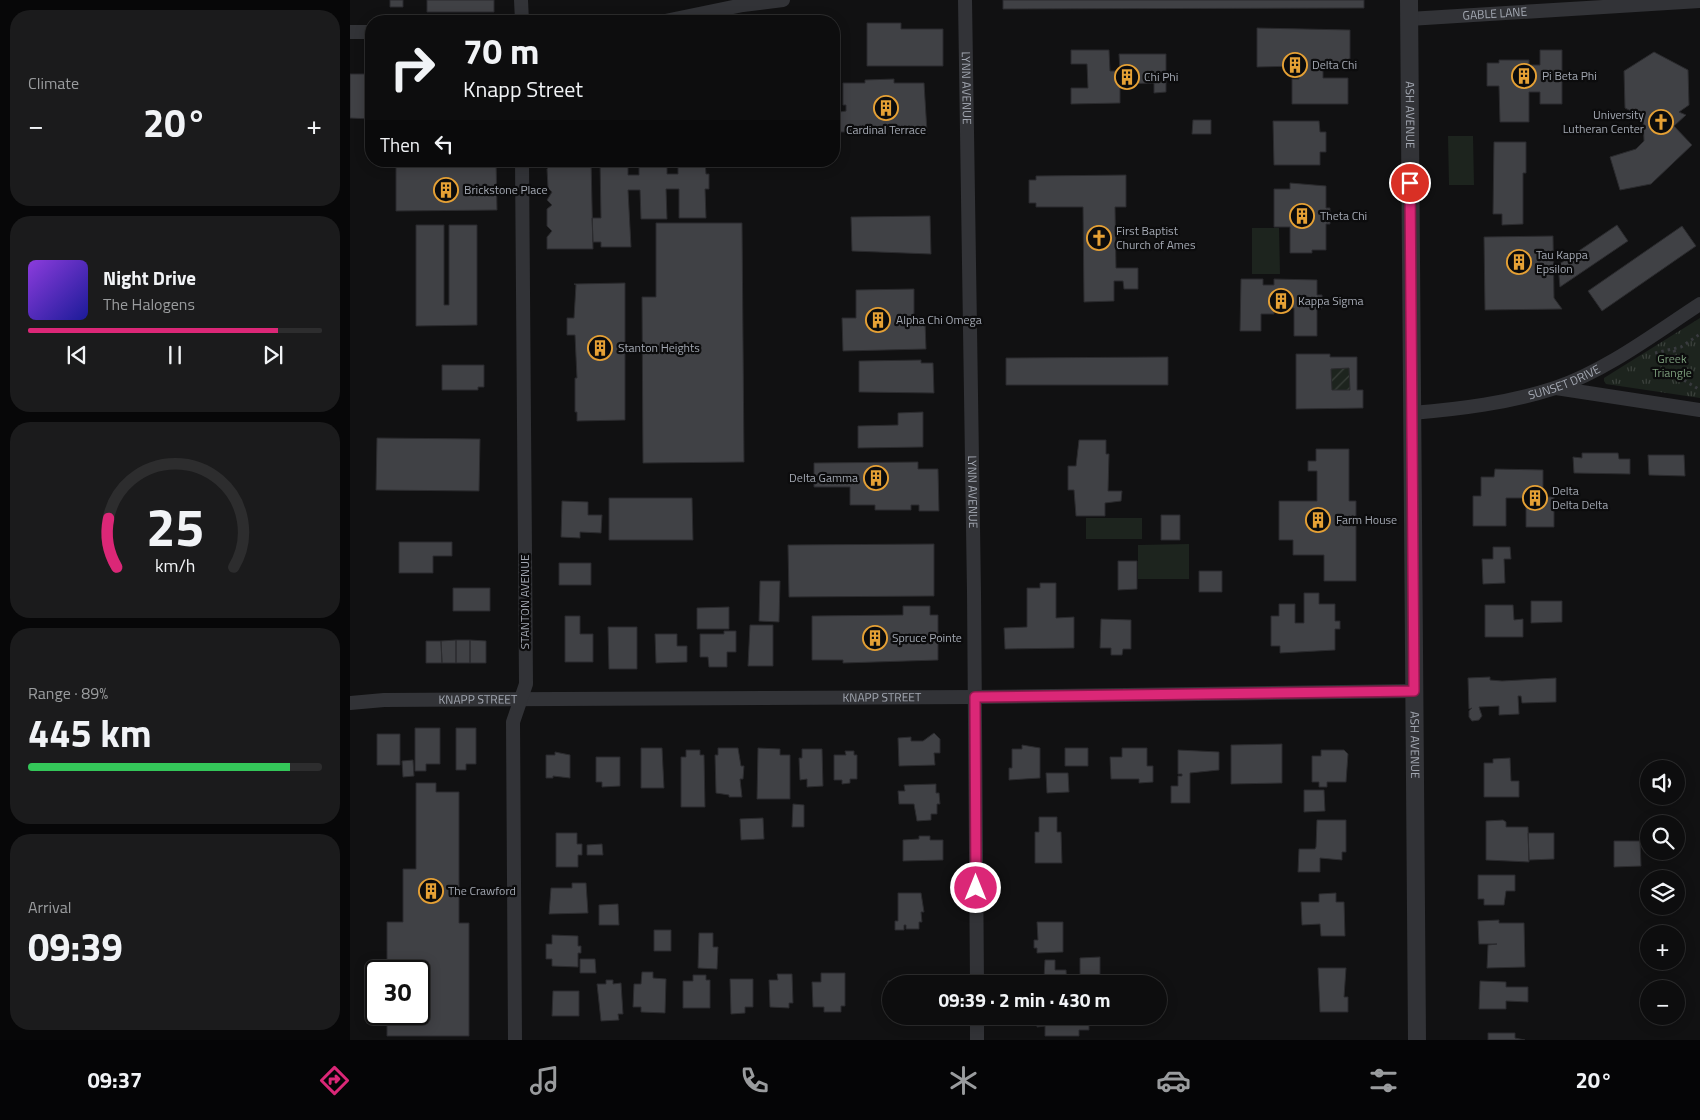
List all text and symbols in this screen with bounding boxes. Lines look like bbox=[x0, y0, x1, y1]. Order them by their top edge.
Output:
street label: GABLE LANE bbox=[1462, 2, 1528, 25]
text: 70 m bbox=[463, 24, 539, 78]
icon: right bbox=[380, 35, 445, 100]
street label: LYNN AVENUE bbox=[957, 51, 977, 125]
building icon: Delta Chi bbox=[1282, 52, 1308, 78]
place label: Delta Chi bbox=[1312, 55, 1357, 74]
building icon: Pi Beta Phi bbox=[1511, 63, 1537, 89]
building icon: Chi Phi bbox=[1114, 64, 1140, 90]
place label: Pi Beta Phi bbox=[1542, 66, 1597, 85]
place label: Chi Phi bbox=[1144, 67, 1178, 86]
text: Climate bbox=[28, 71, 79, 95]
text: Knapp Street bbox=[463, 72, 583, 106]
street label: ASH AVENUE bbox=[1401, 81, 1420, 149]
text: 20° bbox=[143, 94, 207, 152]
building icon: Cardinal Terrace bbox=[873, 95, 899, 121]
text: − bbox=[28, 103, 44, 146]
text: + bbox=[306, 103, 322, 146]
place label: University Lutheran Center bbox=[1563, 105, 1644, 138]
church icon: University Lutheran Center bbox=[1648, 109, 1674, 135]
place label: Cardinal Terrace bbox=[846, 120, 926, 139]
text: Then bbox=[380, 130, 420, 159]
icon: left bbox=[430, 130, 458, 158]
pin bbox=[1389, 162, 1431, 204]
icon: arrive bbox=[1396, 169, 1424, 197]
building icon: Brickstone Place bbox=[433, 177, 459, 203]
place label: Brickstone Place bbox=[464, 180, 548, 199]
building icon: Theta Chi bbox=[1289, 203, 1315, 229]
place label: Theta Chi bbox=[1320, 206, 1367, 225]
place label: First Baptist Church of Ames bbox=[1116, 221, 1196, 254]
church icon: First Baptist Church of Ames bbox=[1086, 225, 1112, 251]
place label: Tau Kappa Epsilon bbox=[1536, 245, 1588, 278]
building icon: Tau Kappa Epsilon bbox=[1506, 249, 1532, 275]
text: Night Drive bbox=[103, 263, 196, 292]
building icon: Kappa Sigma bbox=[1268, 288, 1294, 314]
place label: Kappa Sigma bbox=[1298, 291, 1364, 310]
text: The Halogens bbox=[103, 292, 195, 316]
building icon: Alpha Chi Omega bbox=[865, 307, 891, 333]
place label: Alpha Chi Omega bbox=[896, 310, 982, 329]
building icon: Stanton Heights bbox=[587, 335, 613, 361]
place label: Stanton Heights bbox=[618, 338, 700, 357]
icon: previous bbox=[63, 341, 91, 369]
icon: pause bbox=[161, 341, 189, 369]
icon: next bbox=[259, 341, 287, 369]
park label: Greek Triangle bbox=[1652, 349, 1692, 382]
street label: SUNSET DRIVE bbox=[1526, 359, 1604, 404]
street label: LYNN AVENUE bbox=[963, 455, 983, 529]
building icon: Delta Gamma bbox=[863, 465, 889, 491]
place label: Delta Gamma bbox=[789, 468, 858, 487]
place label: Delta Delta Delta bbox=[1552, 481, 1608, 514]
building icon: Delta Delta Delta bbox=[1522, 485, 1548, 511]
text: 25 bbox=[146, 487, 204, 566]
building icon: Farm House bbox=[1305, 507, 1331, 533]
place label: Farm House bbox=[1336, 510, 1397, 529]
text: km/h bbox=[155, 552, 195, 579]
street label: STANTON AVENUE bbox=[515, 554, 534, 650]
building icon: Spruce Pointe bbox=[862, 625, 888, 651]
place label: Spruce Pointe bbox=[892, 628, 962, 647]
text: Range · 89% bbox=[28, 681, 108, 705]
street label: KNAPP STREET bbox=[842, 687, 922, 707]
street label: KNAPP STREET bbox=[438, 689, 518, 709]
text: 445 km bbox=[28, 704, 152, 762]
street label: ASH AVENUE bbox=[1405, 711, 1425, 779]
map controls bbox=[1640, 760, 1685, 1025]
button: sound bbox=[1640, 760, 1685, 805]
button: search bbox=[1640, 815, 1685, 860]
position arrow bbox=[949, 861, 1001, 913]
button: layers bbox=[1640, 870, 1685, 915]
building icon: The Crawford bbox=[418, 878, 444, 904]
place label: The Crawford bbox=[448, 881, 516, 900]
text: Arrival bbox=[28, 895, 71, 919]
text: 09:39 bbox=[28, 918, 123, 976]
button: + bbox=[1640, 925, 1685, 970]
speed limit sign: 30 bbox=[365, 960, 430, 1025]
button: − bbox=[1640, 980, 1685, 1025]
text: 09:39 · 2 min · 430 m bbox=[938, 985, 1111, 1014]
text: 09:37 bbox=[87, 1063, 142, 1097]
icon: directions bbox=[317, 1063, 352, 1098]
icon: music bbox=[527, 1063, 562, 1098]
icon: phone bbox=[737, 1063, 772, 1098]
icon: climate bbox=[946, 1063, 981, 1098]
icon: car bbox=[1156, 1063, 1191, 1098]
icon: filters bbox=[1366, 1063, 1401, 1098]
text: 20° bbox=[1576, 1063, 1613, 1097]

